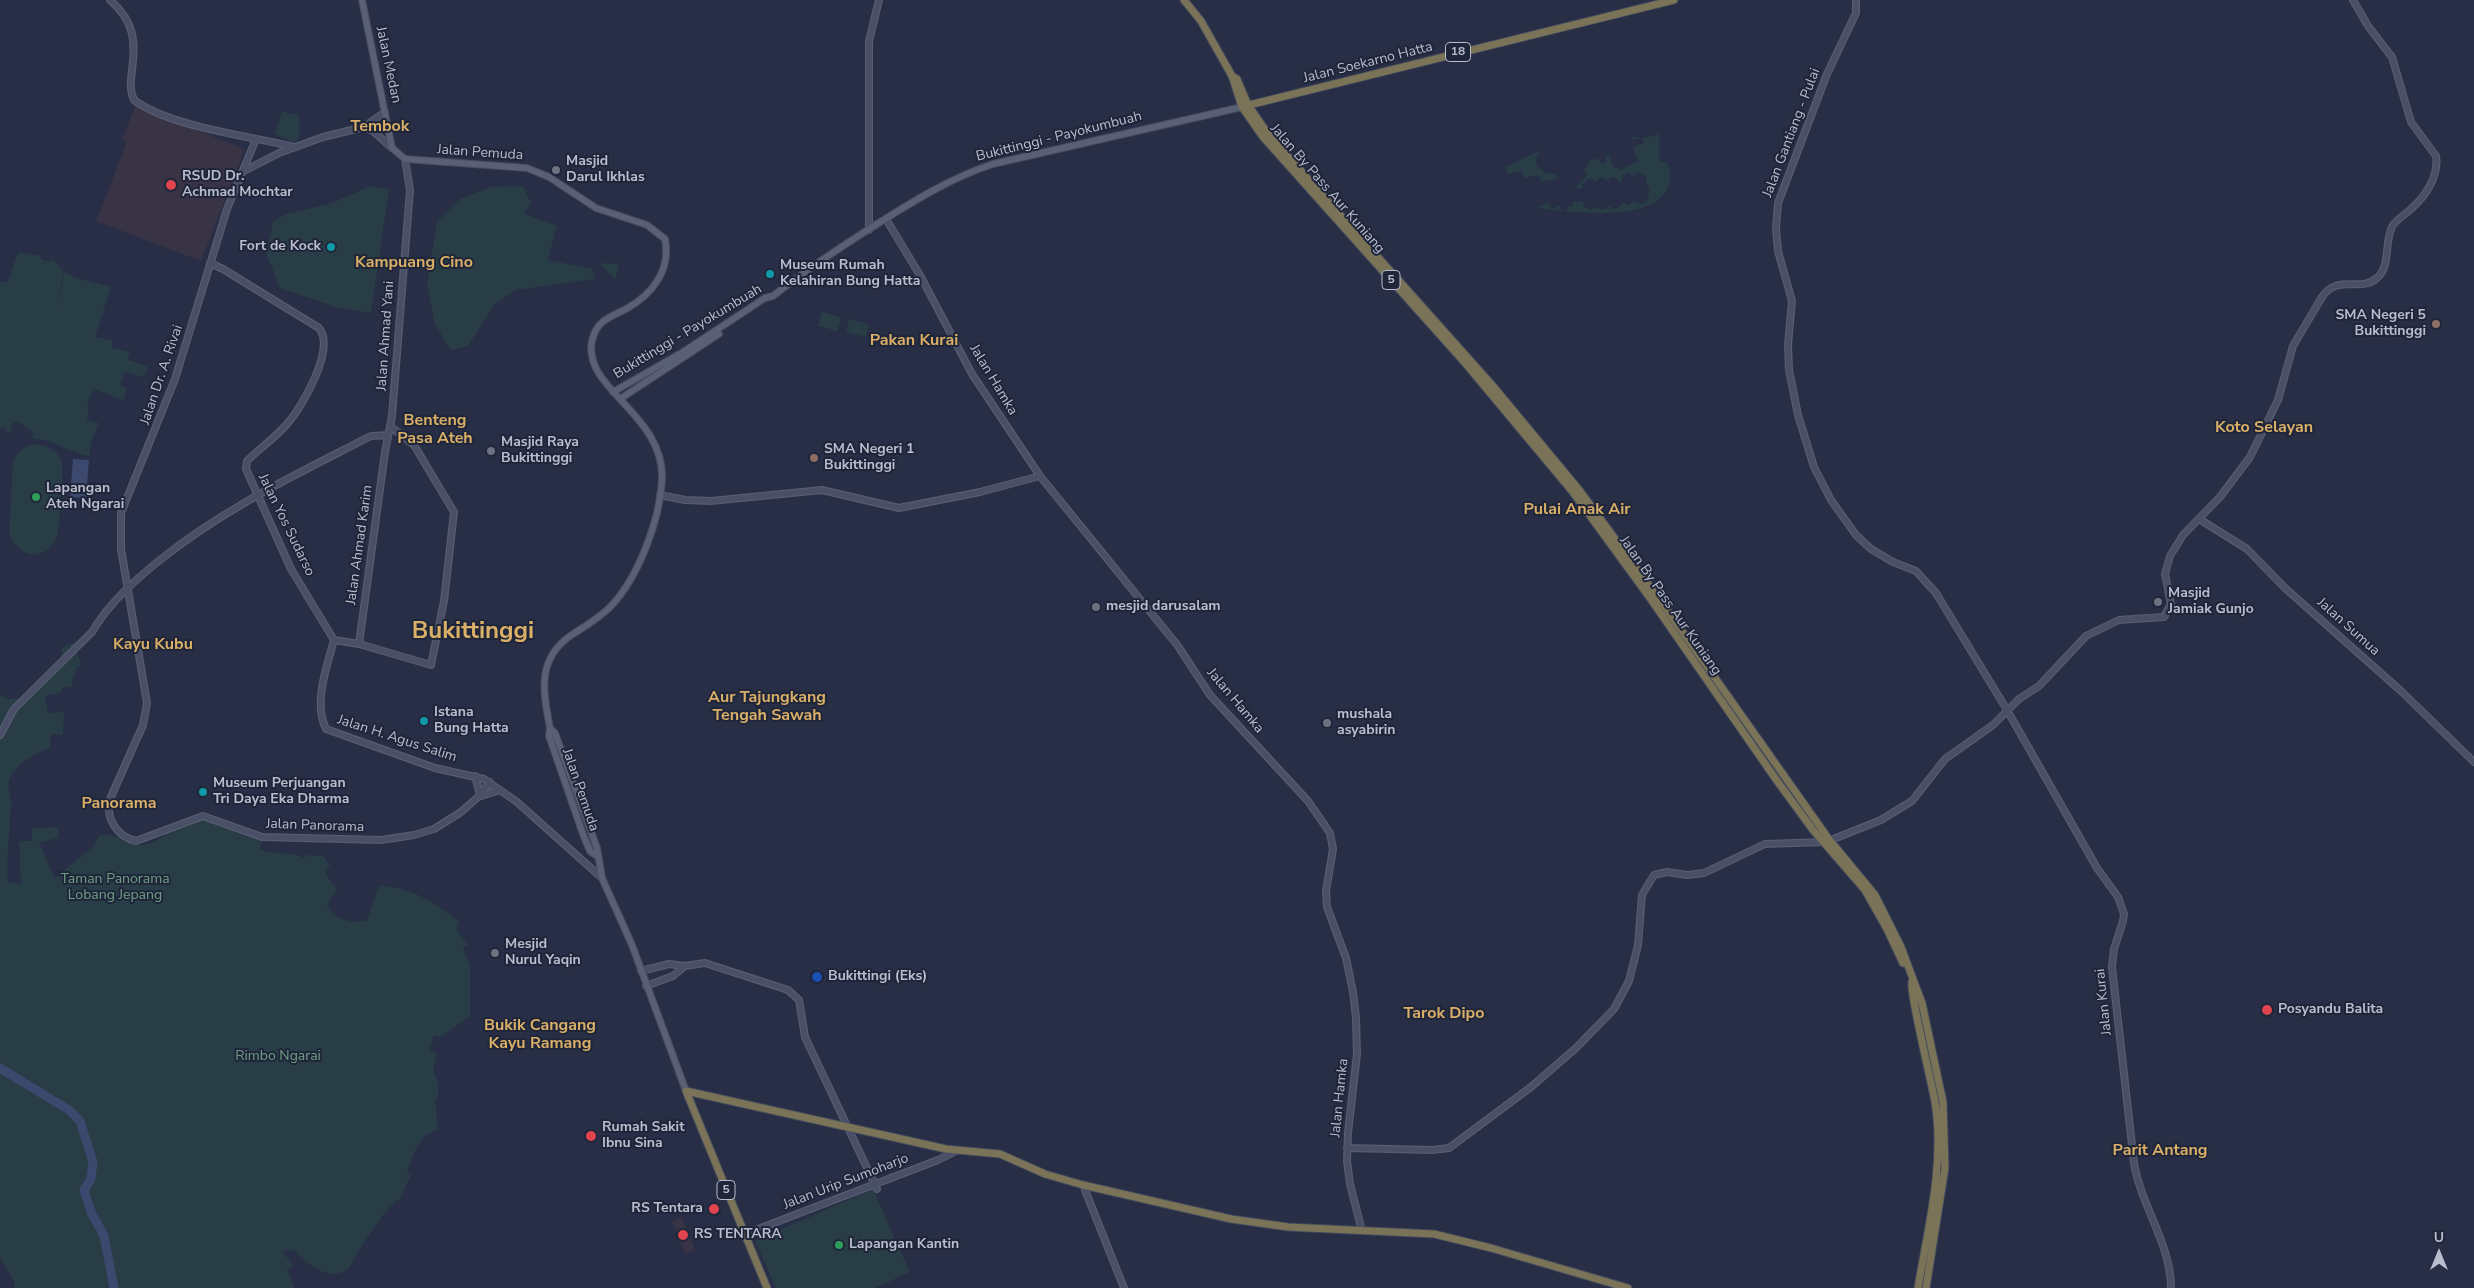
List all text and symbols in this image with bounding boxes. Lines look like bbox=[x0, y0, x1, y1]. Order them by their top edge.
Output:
street label: Jalan Medan bbox=[372, 25, 404, 105]
street label: Jalan Soekarno Hatta bbox=[1302, 39, 1434, 87]
road number: 18 bbox=[1446, 42, 1470, 62]
street label: Jalan Gantiang - Pulai bbox=[1760, 66, 1824, 200]
street label: Bukittinggi - Payokumbuah bbox=[974, 108, 1144, 166]
district label: Tembok bbox=[351, 117, 409, 137]
street label: Jalan By Pass Aur Kuniang bbox=[1266, 121, 1388, 257]
street label: Jalan Pemuda bbox=[436, 142, 524, 164]
place label: Masjid Darul Ikhlas bbox=[566, 154, 645, 186]
marker: Masjid Darul Ikhlas bbox=[550, 164, 562, 176]
place label: RSUD Dr. Achmad Mochtar bbox=[182, 169, 293, 202]
marker: RSUD Dr. Achmad Mochtar bbox=[164, 178, 178, 192]
place label: Fort de Kock bbox=[239, 239, 321, 255]
marker: Fort de Kock bbox=[325, 241, 337, 253]
district label: Kampuang Cino bbox=[355, 253, 473, 273]
place label: Museum Rumah Kelahiran Bung Hatta bbox=[780, 258, 920, 290]
marker: Museum Rumah Kelahiran Bung Hatta bbox=[764, 268, 776, 280]
road number: 5 bbox=[1382, 270, 1400, 290]
street label: Jalan Ahmad Yani bbox=[374, 280, 398, 392]
street label: Bukittinggi - Payokumbuah bbox=[611, 281, 765, 383]
place label: SMA Negeri 5 Bukittinggi bbox=[2335, 308, 2426, 341]
marker: SMA Negeri 5 Bukittinggi bbox=[2430, 318, 2442, 330]
street label: Jalan Dr. A. Rivai bbox=[137, 323, 187, 427]
district label: Pakan Kurai bbox=[870, 331, 958, 351]
street label: Jalan Hamka bbox=[965, 342, 1021, 418]
district label: Benteng Pasa Ateh bbox=[397, 411, 473, 449]
district label: Koto Selayan bbox=[2215, 418, 2313, 438]
place label: Masjid Raya Bukittinggi bbox=[501, 435, 579, 468]
place label: SMA Negeri 1 Bukittinggi bbox=[824, 442, 915, 474]
marker: Masjid Raya Bukittinggi bbox=[485, 445, 497, 457]
marker: SMA Negeri 1 Bukittinggi bbox=[808, 452, 820, 464]
street label: Jalan Yos Sudarso bbox=[254, 471, 318, 579]
place label: Lapangan Ateh Ngarai bbox=[46, 481, 124, 514]
street label: Jalan Ahmad Karim bbox=[343, 484, 377, 606]
marker: Lapangan Ateh Ngarai bbox=[30, 491, 42, 503]
district label: Pulai Anak Air bbox=[1524, 500, 1630, 520]
street label: Jalan By Pass Aur Kuniang bbox=[1615, 533, 1725, 679]
place label: Masjid Jamiak Gunjo bbox=[2168, 586, 2254, 618]
street label: Jalan Sumua bbox=[2313, 594, 2383, 660]
marker: Masjid Jamiak Gunjo bbox=[2152, 596, 2164, 608]
place label: mesjid darusalam bbox=[1106, 599, 1221, 615]
marker: mesjid darusalam bbox=[1090, 601, 1102, 613]
district label: Bukittinggi bbox=[412, 618, 534, 646]
district label: Kayu Kubu bbox=[113, 635, 193, 655]
street label: Jalan Hamka bbox=[1203, 665, 1267, 737]
district label: Aur Tajungkang Tengah Sawah bbox=[708, 688, 826, 726]
place label: Istana Bung Hatta bbox=[434, 705, 509, 738]
place label: mushala asyabirin bbox=[1337, 707, 1395, 740]
street label: Jalan H. Agus Salim bbox=[335, 712, 459, 766]
marker: Istana Bung Hatta bbox=[418, 715, 430, 727]
marker: mushala asyabirin bbox=[1321, 717, 1333, 729]
street label: Jalan Pemuda bbox=[558, 746, 602, 834]
place label: Museum Perjuangan Tri Daya Eka Dharma bbox=[213, 776, 350, 809]
marker: Museum Perjuangan Tri Daya Eka Dharma bbox=[197, 786, 209, 798]
district label: Panorama bbox=[81, 794, 157, 814]
street label: Jalan Panorama bbox=[265, 816, 365, 836]
park label: Taman Panorama Lobang Jepang bbox=[60, 872, 170, 904]
place label: Mesjid Nurul Yaqin bbox=[505, 937, 581, 970]
marker: Mesjid Nurul Yaqin bbox=[489, 947, 501, 959]
street label: Jalan Kurai bbox=[2092, 968, 2116, 1036]
place label: Bukittingi (Eks) bbox=[828, 969, 927, 985]
marker: Bukittingi (Eks) bbox=[810, 970, 824, 984]
place label: Posyandu Balita bbox=[2278, 1002, 2383, 1018]
marker: Posyandu Balita bbox=[2260, 1003, 2274, 1017]
district label: Tarok Dipo bbox=[1404, 1004, 1484, 1024]
district label: Bukik Cangang Kayu Ramang bbox=[484, 1016, 596, 1054]
park label: Rimbo Ngarai bbox=[235, 1049, 321, 1065]
street label: Jalan Hamka bbox=[1327, 1058, 1353, 1138]
place label: Rumah Sakit Ibnu Sina bbox=[602, 1120, 685, 1152]
marker: Rumah Sakit Ibnu Sina bbox=[584, 1129, 598, 1143]
district label: Parit Antang bbox=[2113, 1141, 2207, 1161]
street label: Jalan Urip Sumoharjo bbox=[781, 1150, 911, 1214]
road number: 5 bbox=[717, 1180, 735, 1200]
place label: RS Tentara bbox=[631, 1201, 703, 1217]
marker: RS Tentara bbox=[707, 1202, 721, 1216]
place label: RS TENTARA bbox=[694, 1227, 782, 1243]
marker: RS TENTARA bbox=[676, 1228, 690, 1242]
north arrow bbox=[2414, 1228, 2464, 1278]
text: U bbox=[2434, 1228, 2444, 1247]
place label: Lapangan Kantin bbox=[849, 1237, 959, 1253]
marker: Lapangan Kantin bbox=[833, 1239, 845, 1251]

